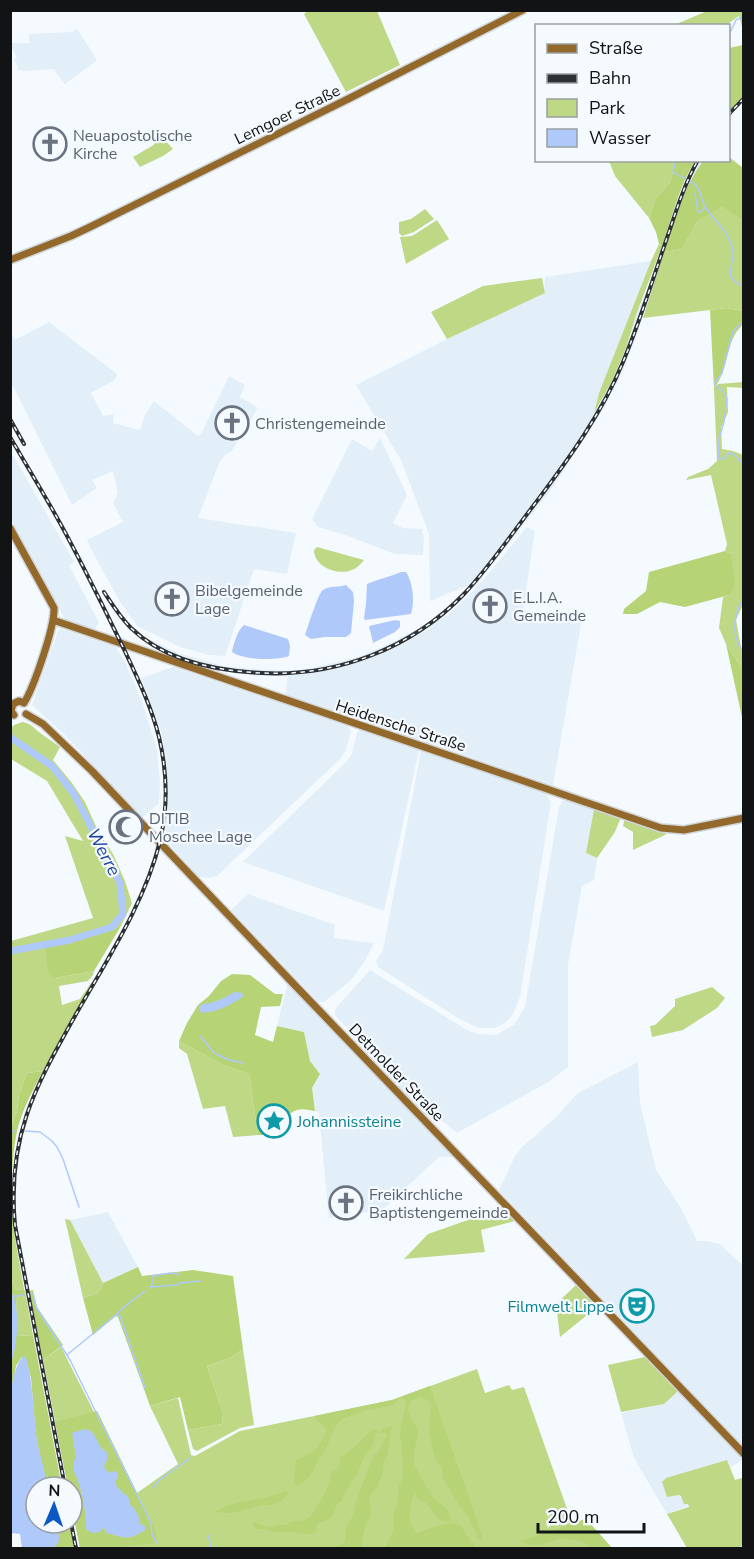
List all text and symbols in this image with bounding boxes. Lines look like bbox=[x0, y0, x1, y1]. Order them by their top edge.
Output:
legend bbox=[535, 24, 730, 162]
text: Straße bbox=[589, 36, 643, 60]
text: Bahn bbox=[589, 66, 631, 90]
street label: Lemgoer Straße bbox=[231, 80, 344, 150]
text: Park bbox=[589, 96, 626, 120]
place label: Neuapostolische Kirche bbox=[73, 125, 192, 165]
church icon: Neuapostolische Kirche bbox=[32, 126, 68, 162]
text: Wasser bbox=[589, 126, 651, 150]
church icon: Christengemeinde bbox=[214, 405, 250, 441]
place label: Christengemeinde bbox=[255, 413, 386, 435]
place label: Bibelgemeinde Lage bbox=[195, 580, 303, 620]
church icon: Bibelgemeinde Lage bbox=[154, 581, 190, 617]
place label: E.L.I.A. Gemeinde bbox=[513, 587, 586, 627]
church icon: E.L.I.A. Gemeinde bbox=[472, 588, 508, 624]
street label: Heidensche Straße bbox=[333, 694, 469, 757]
place label: DITIB Moschee Lage bbox=[149, 808, 252, 848]
mosque icon: DITIB Moschee Lage bbox=[108, 809, 144, 845]
water label: Werre bbox=[82, 824, 127, 880]
street label: Detmolder Straße bbox=[344, 1019, 449, 1127]
place icon: Johannissteine bbox=[256, 1103, 292, 1139]
place label: Johannissteine bbox=[296, 1111, 401, 1133]
place label: Freikirchliche Baptistengemeinde bbox=[369, 1184, 508, 1224]
church icon: Freikirchliche Baptistengemeinde bbox=[328, 1185, 364, 1221]
theatre icon: Filmwelt Lippe bbox=[619, 1288, 655, 1324]
place label: Filmwelt Lippe bbox=[507, 1296, 614, 1318]
north arrow bbox=[24, 1475, 84, 1535]
text: N bbox=[48, 1480, 61, 1502]
scale bar bbox=[538, 1496, 644, 1534]
text: 200 m bbox=[547, 1505, 599, 1529]

